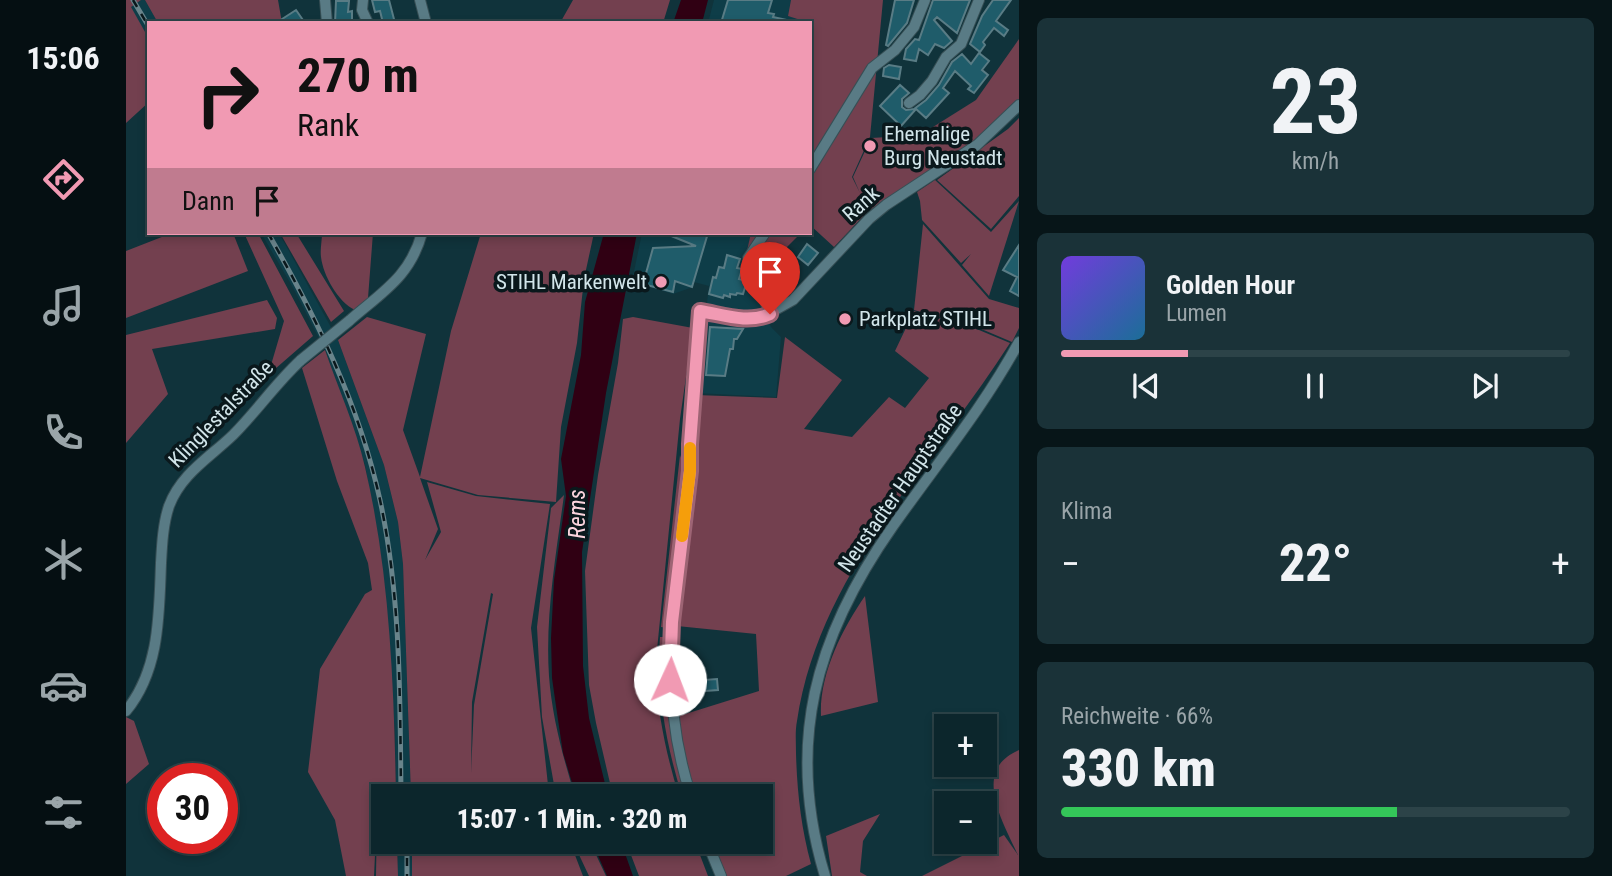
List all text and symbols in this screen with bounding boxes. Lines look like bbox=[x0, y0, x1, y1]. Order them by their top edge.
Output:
text: 15:06 bbox=[26, 39, 100, 77]
text: 270 m bbox=[297, 47, 419, 104]
icon: right bbox=[182, 49, 273, 140]
text: 23 bbox=[1270, 49, 1361, 155]
text: Rank bbox=[297, 106, 359, 144]
place label: Ehemalige Burg Neustadt bbox=[884, 122, 1002, 170]
marker: Ehemalige Burg Neustadt bbox=[862, 138, 878, 154]
text: km/h bbox=[1292, 148, 1339, 175]
icon: directions bbox=[39, 155, 88, 204]
street label: Rank bbox=[838, 181, 885, 227]
icon: arrive bbox=[248, 182, 286, 220]
text: Dann bbox=[182, 186, 234, 216]
pin bbox=[740, 242, 800, 314]
icon: arrive bbox=[751, 253, 789, 291]
place label: STIHL Markenwelt bbox=[496, 270, 647, 294]
text: Golden Hour bbox=[1166, 270, 1295, 300]
marker: STIHL Markenwelt bbox=[653, 274, 669, 290]
icon: music bbox=[39, 281, 88, 330]
text: Lumen bbox=[1166, 300, 1227, 327]
place label: Parkplatz STIHL bbox=[859, 307, 992, 331]
marker: Parkplatz STIHL bbox=[837, 311, 853, 327]
street label: Klinglestalstraße bbox=[164, 355, 278, 473]
icon: previous bbox=[1127, 367, 1165, 405]
icon: pause bbox=[1296, 367, 1334, 405]
icon: next bbox=[1466, 367, 1504, 405]
street label: Neustadter Hauptstraße bbox=[833, 399, 967, 576]
icon: phone bbox=[39, 408, 88, 457]
water label: Rems bbox=[564, 489, 591, 539]
text: Klima bbox=[1061, 498, 1112, 525]
text: 22° bbox=[1279, 533, 1352, 594]
icon: climate bbox=[39, 535, 88, 584]
text: − bbox=[1061, 542, 1080, 586]
text: + bbox=[1551, 542, 1570, 586]
position arrow bbox=[633, 643, 707, 717]
icon: car bbox=[39, 661, 88, 710]
text: Reichweite · 66% bbox=[1061, 703, 1213, 730]
map controls bbox=[934, 714, 997, 854]
button: + bbox=[934, 714, 997, 777]
text: 330 km bbox=[1061, 738, 1216, 799]
speed limit sign: 30 bbox=[147, 763, 238, 854]
icon: filters bbox=[39, 788, 88, 837]
button: − bbox=[934, 791, 997, 854]
text: 15:07 · 1 Min. · 320 m bbox=[457, 804, 687, 834]

